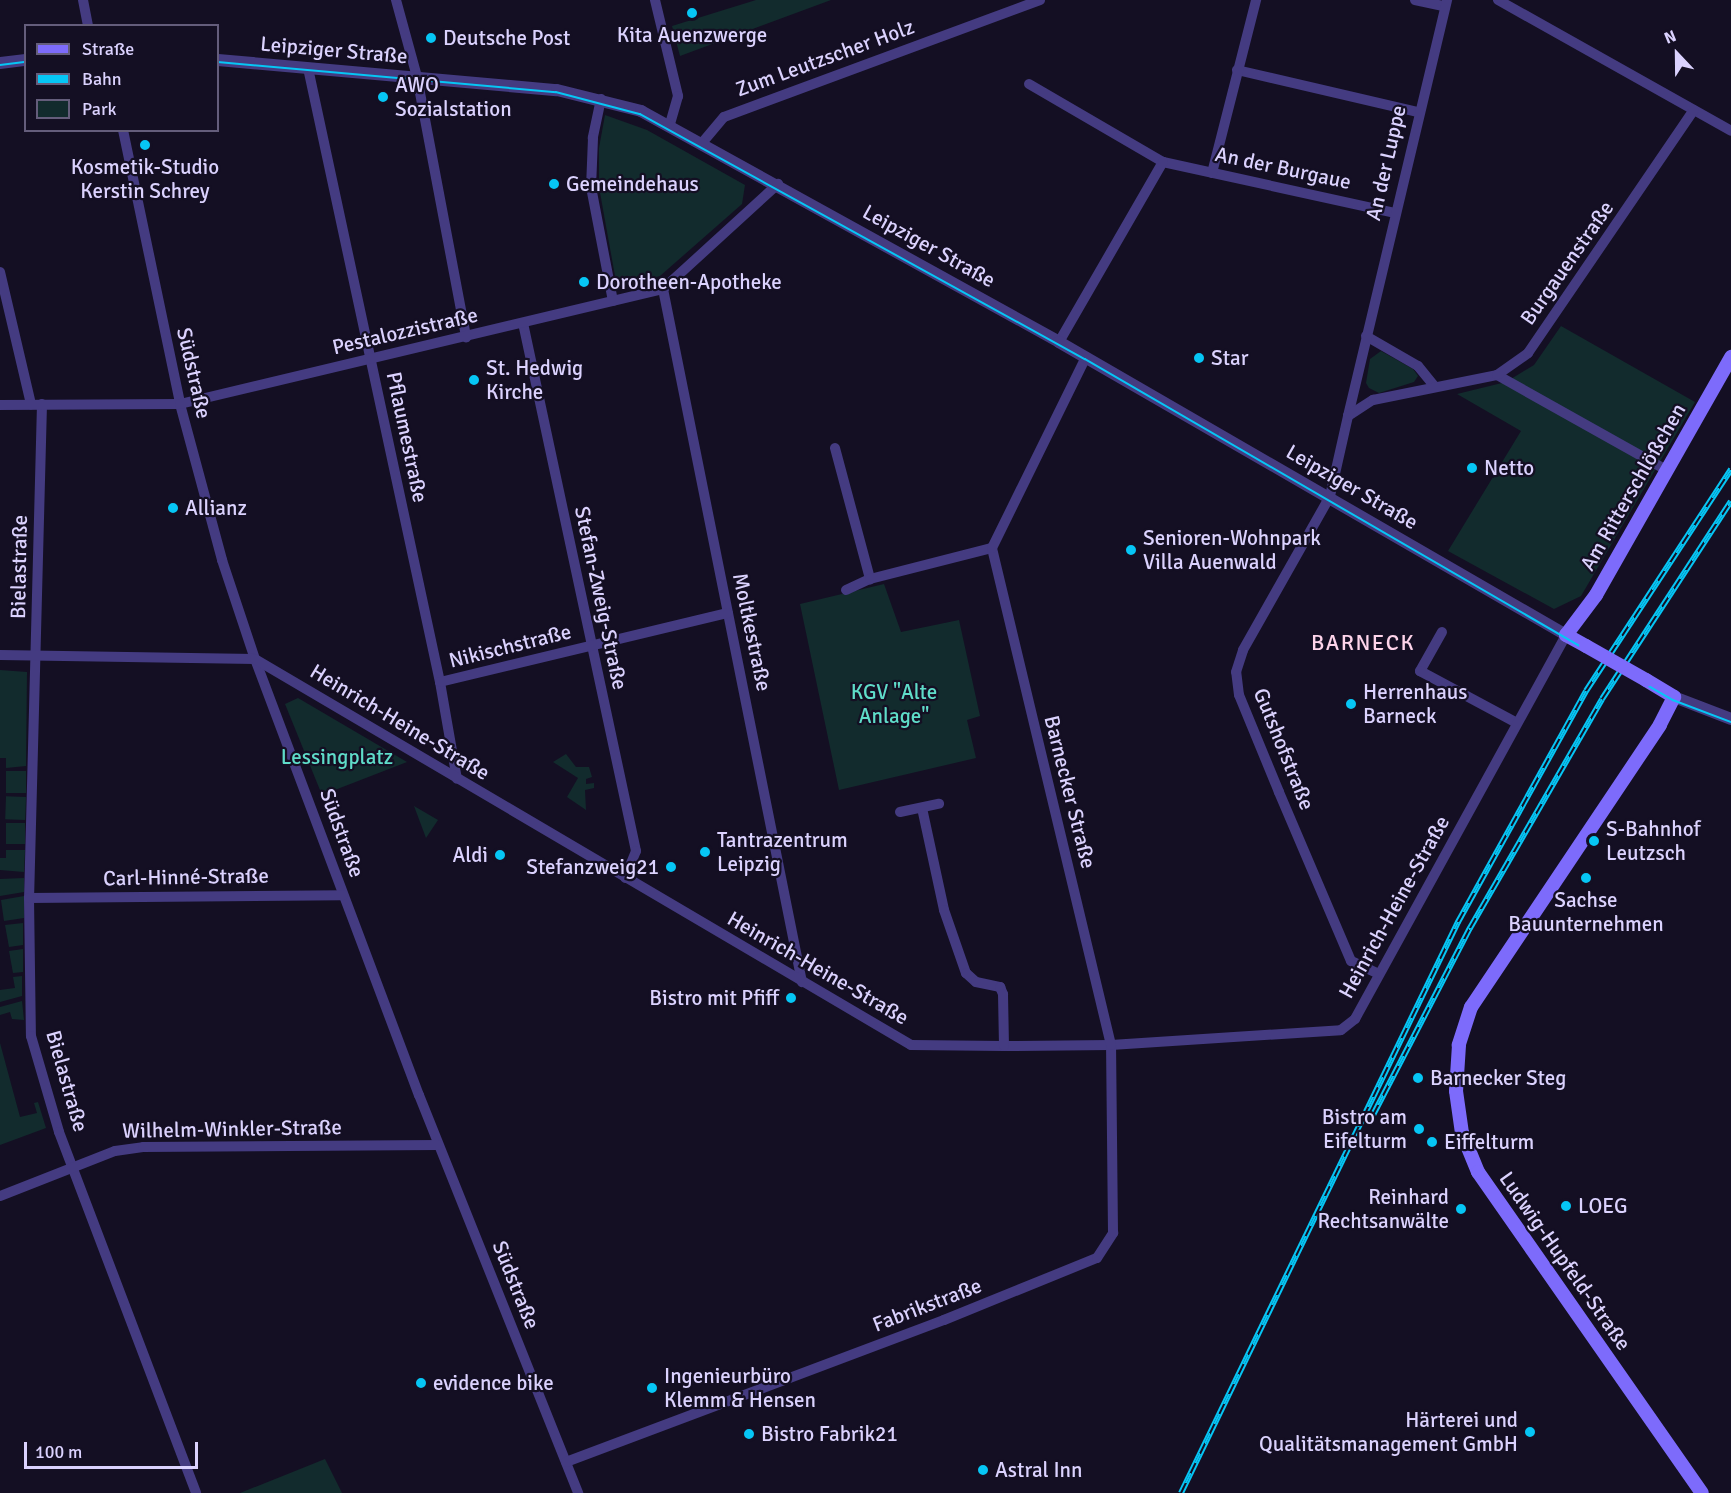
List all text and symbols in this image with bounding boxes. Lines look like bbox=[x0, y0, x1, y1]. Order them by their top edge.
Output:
marker: Kita Auenzwerge bbox=[685, 6, 699, 20]
street label: Zum Leutzscher Holz bbox=[732, 14, 918, 102]
place label: Kita Auenzwerge bbox=[617, 22, 767, 48]
legend bbox=[24, 24, 219, 132]
north arrow bbox=[1647, 24, 1707, 84]
place label: Deutsche Post bbox=[443, 25, 570, 51]
text: N bbox=[1661, 26, 1679, 49]
street label: Leipziger Straße bbox=[259, 31, 409, 69]
marker: Deutsche Post bbox=[424, 31, 438, 45]
text: Straße bbox=[82, 38, 134, 60]
text: Bahn bbox=[82, 68, 122, 90]
place label: AWO Sozialstation bbox=[395, 72, 512, 122]
marker: AWO Sozialstation bbox=[376, 90, 390, 104]
text: Park bbox=[82, 98, 117, 120]
street label: An der Luppe bbox=[1360, 103, 1412, 223]
marker: Kosmetik-Studio Kerstin Schrey bbox=[138, 138, 152, 152]
street label: An der Burgaue bbox=[1213, 141, 1353, 195]
place label: Kosmetik-Studio Kerstin Schrey bbox=[71, 154, 219, 204]
place label: Gemeindehaus bbox=[566, 171, 699, 197]
marker: Gemeindehaus bbox=[547, 177, 561, 191]
street label: Burgauenstraße bbox=[1515, 196, 1619, 330]
street label: Leipziger Straße bbox=[858, 199, 1000, 293]
place label: Dorotheen-Apotheke bbox=[596, 269, 782, 295]
marker: Dorotheen-Apotheke bbox=[577, 275, 591, 289]
street label: Pestalozzistraße bbox=[330, 302, 480, 360]
street label: Südstraße bbox=[171, 325, 217, 421]
place label: Star bbox=[1211, 345, 1248, 371]
marker: Star bbox=[1192, 351, 1206, 365]
place label: St. Hedwig Kirche bbox=[486, 355, 583, 405]
street label: Pflaumestraße bbox=[381, 369, 433, 505]
marker: St. Hedwig Kirche bbox=[467, 373, 481, 387]
street label: Am Ritterschlößchen bbox=[1575, 399, 1691, 575]
street label: Leipziger Straße bbox=[1282, 439, 1422, 535]
place label: Netto bbox=[1484, 455, 1534, 481]
marker: Netto bbox=[1465, 461, 1479, 475]
place label: Allianz bbox=[185, 495, 247, 521]
marker: Allianz bbox=[166, 501, 180, 515]
street label: Stefan-Zweig-Straße bbox=[569, 504, 633, 692]
street label: Bielastraße bbox=[5, 515, 33, 619]
place label: Senioren-Wohnpark Villa Auenwald bbox=[1143, 525, 1321, 575]
marker: Senioren-Wohnpark Villa Auenwald bbox=[1124, 543, 1138, 557]
street label: Moltkestraße bbox=[727, 571, 777, 693]
street label: Nikischstraße bbox=[446, 619, 574, 673]
district label: BARNECK bbox=[1311, 630, 1415, 656]
street label: Heinrich-Heine-Straße bbox=[306, 658, 494, 786]
park label: KGV "Alte Anlage" bbox=[851, 679, 937, 729]
place label: Herrenhaus Barneck bbox=[1363, 679, 1467, 729]
street label: Gutshofstraße bbox=[1248, 684, 1320, 814]
marker: Herrenhaus Barneck bbox=[1344, 697, 1358, 711]
street label: Barnecker Straße bbox=[1039, 713, 1101, 871]
park label: Lessingplatz bbox=[281, 744, 393, 770]
street label: Südstraße bbox=[314, 785, 370, 881]
street label: Heinrich-Heine-Straße bbox=[1333, 811, 1455, 1003]
place label: S-Bahnhof Leutzsch bbox=[1606, 816, 1701, 866]
place label: Tantrazentrum Leipzig bbox=[717, 827, 848, 877]
marker: S-Bahnhof Leutzsch bbox=[1587, 834, 1601, 848]
place label: Aldi bbox=[453, 842, 488, 868]
marker: Tantrazentrum Leipzig bbox=[698, 845, 712, 859]
marker: Aldi bbox=[493, 848, 507, 862]
place label: Stefanzweig21 bbox=[526, 854, 659, 880]
marker: Stefanzweig21 bbox=[664, 860, 678, 874]
street label: Carl-Hinné-Straße bbox=[103, 863, 269, 891]
marker: Sachse Bauunternehmen bbox=[1579, 871, 1593, 885]
place label: Sachse Bauunternehmen bbox=[1508, 887, 1664, 937]
street label: Heinrich-Heine-Straße bbox=[723, 906, 913, 1030]
place label: Bistro mit Pfiff bbox=[649, 985, 779, 1011]
marker: Bistro mit Pfiff bbox=[784, 991, 798, 1005]
street label: Bielastraße bbox=[41, 1027, 93, 1135]
place label: Barnecker Steg bbox=[1430, 1065, 1566, 1091]
marker: Barnecker Steg bbox=[1411, 1071, 1425, 1085]
place label: Bistro am Eifelturm bbox=[1322, 1104, 1407, 1154]
street label: Wilhelm-Winkler-Straße bbox=[122, 1114, 342, 1144]
marker: Bistro am Eifelturm bbox=[1412, 1122, 1426, 1136]
place label: Eiffelturm bbox=[1444, 1129, 1534, 1155]
marker: Eiffelturm bbox=[1425, 1135, 1439, 1149]
street label: Ludwig-Hupfeld-Straße bbox=[1494, 1167, 1636, 1355]
place label: Reinhard Rechtsanwälte bbox=[1317, 1184, 1449, 1234]
place label: LOEG bbox=[1578, 1193, 1627, 1219]
marker: LOEG bbox=[1559, 1199, 1573, 1213]
marker: Reinhard Rechtsanwälte bbox=[1454, 1202, 1468, 1216]
street label: Südstraße bbox=[487, 1237, 545, 1333]
street label: Fabrikstraße bbox=[869, 1273, 985, 1337]
place label: Ingenieurbüro Klemm & Hensen bbox=[664, 1363, 816, 1413]
place label: evidence bike bbox=[433, 1370, 554, 1396]
marker: evidence bike bbox=[414, 1376, 428, 1390]
marker: Ingenieurbüro Klemm & Hensen bbox=[645, 1381, 659, 1395]
place label: Härterei und Qualitätsmanagement GmbH bbox=[1259, 1407, 1518, 1457]
place label: Bistro Fabrik21 bbox=[761, 1421, 898, 1447]
marker: Härterei und Qualitätsmanagement GmbH bbox=[1523, 1425, 1537, 1439]
marker: Bistro Fabrik21 bbox=[742, 1427, 756, 1441]
scale bar bbox=[27, 1430, 201, 1468]
text: 100 m bbox=[35, 1441, 82, 1463]
place label: Astral Inn bbox=[995, 1457, 1082, 1483]
marker: Astral Inn bbox=[976, 1463, 990, 1477]

